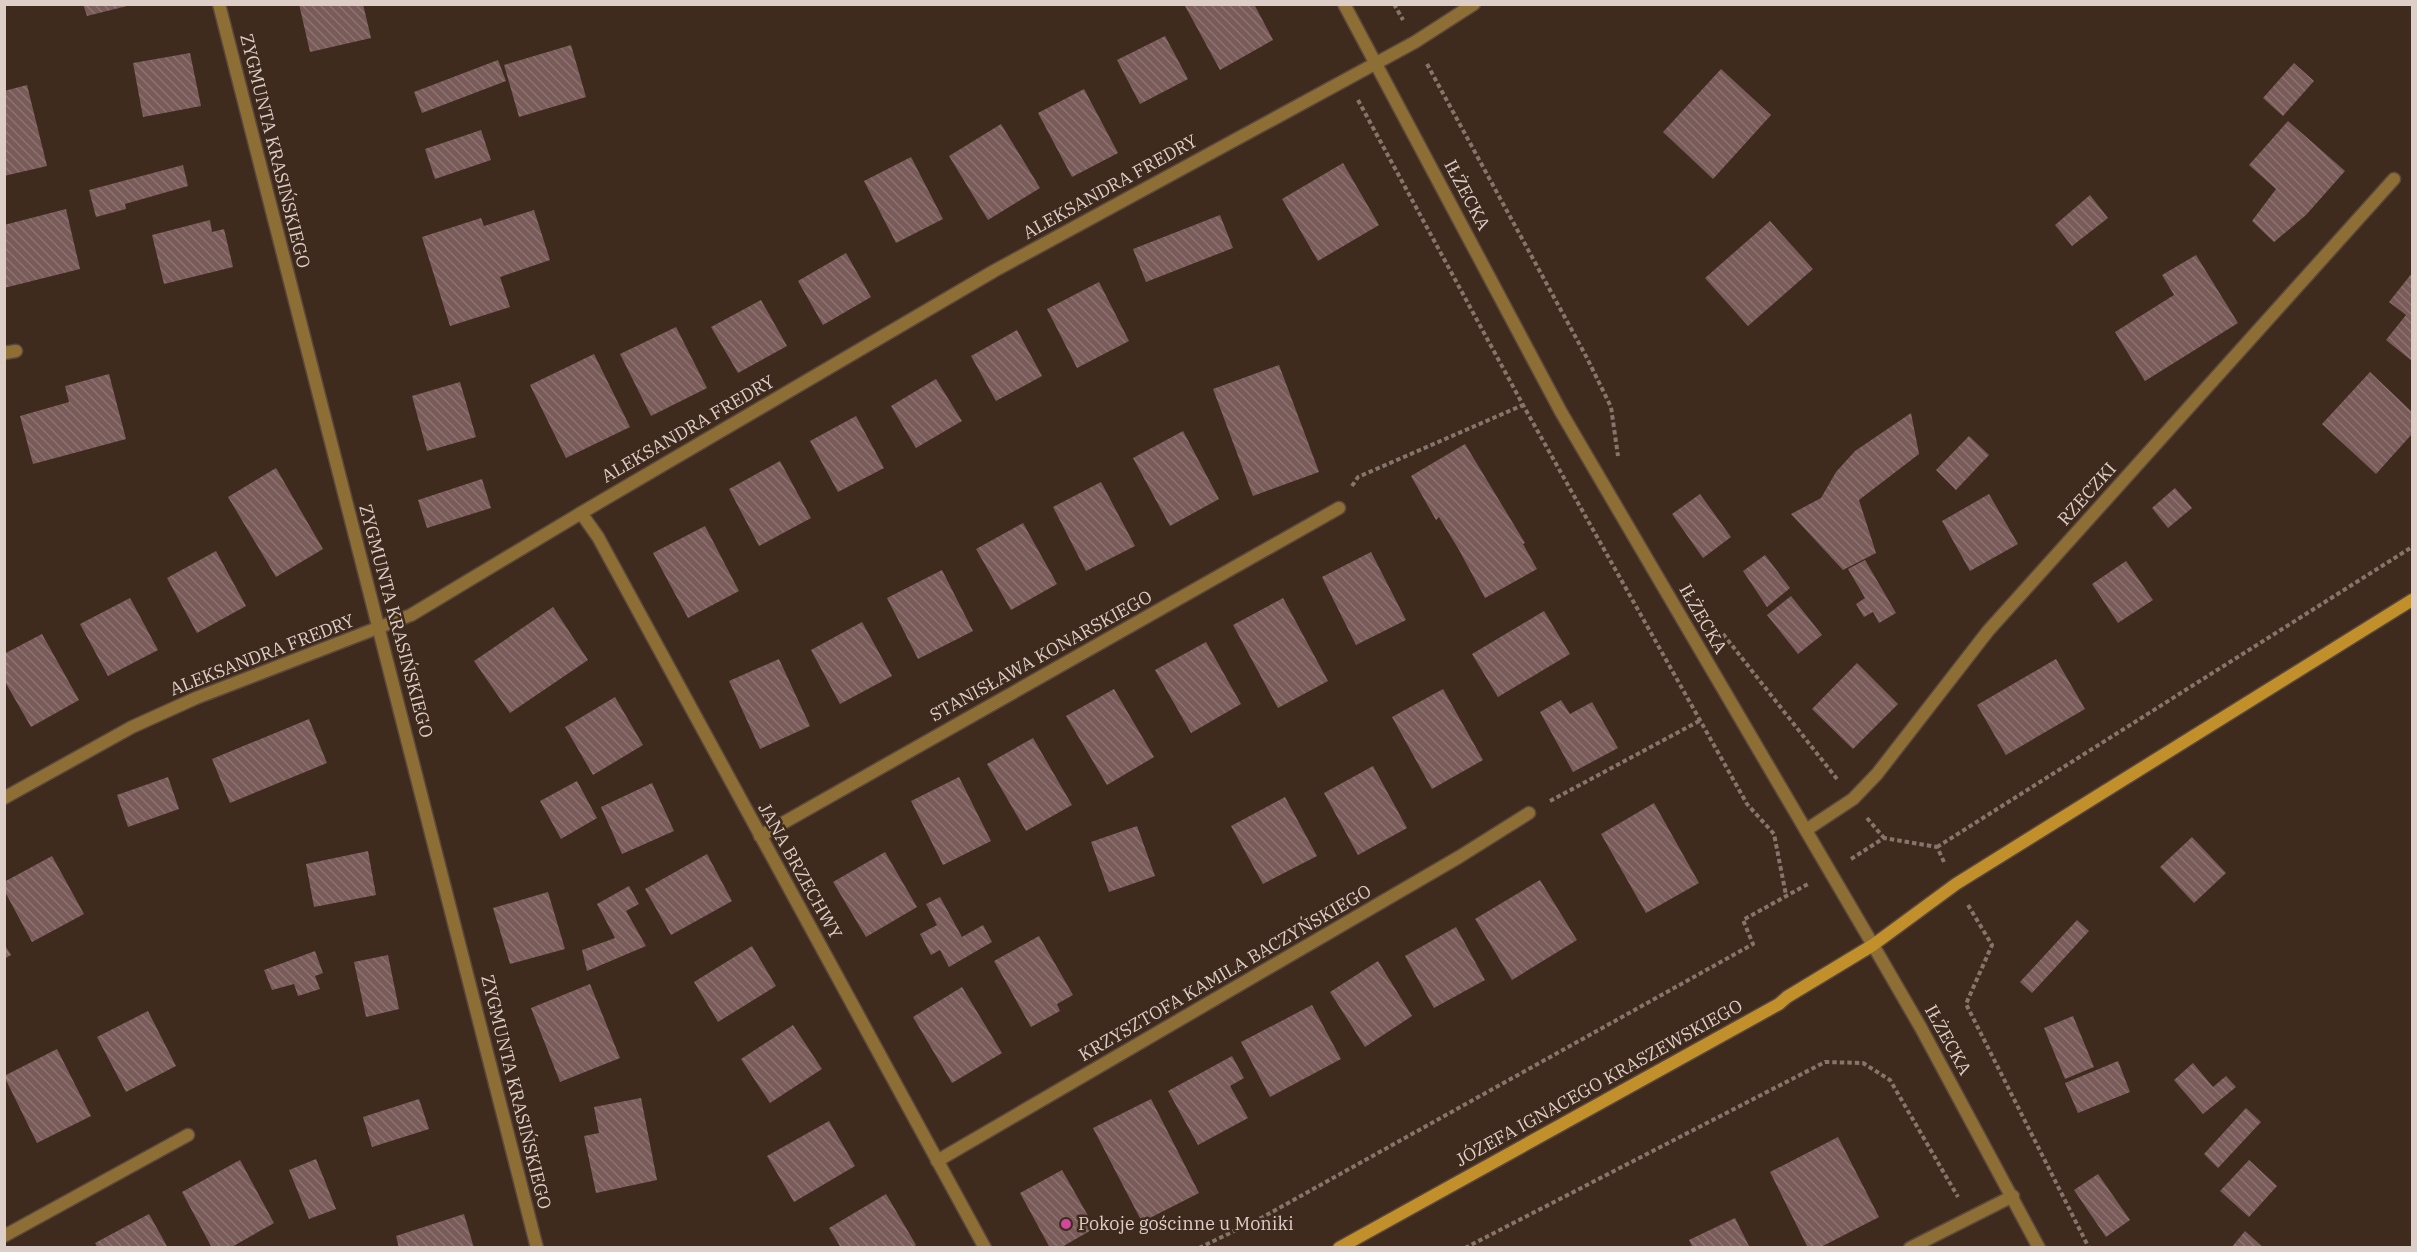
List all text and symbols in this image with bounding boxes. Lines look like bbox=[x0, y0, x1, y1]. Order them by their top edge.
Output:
street label: ZYGMUNTA KRASIŃSKIEGO bbox=[235, 31, 316, 271]
street label: ALEKSANDRA FREDRY bbox=[1018, 129, 1202, 244]
street label: IŁŻECKA bbox=[1439, 156, 1496, 235]
street label: ALEKSANDRA FREDRY bbox=[597, 369, 779, 488]
street label: RZECZKI bbox=[2052, 457, 2121, 530]
street label: ZYGMUNTA KRASIŃSKIEGO bbox=[354, 502, 439, 740]
street label: IŁŻECKA bbox=[1674, 580, 1733, 658]
street label: STANISŁAWA KONARSKIEGO bbox=[925, 585, 1156, 726]
street label: ALEKSANDRA FREDRY bbox=[166, 608, 358, 700]
street label: JANA BRZECHWY bbox=[753, 798, 848, 944]
street label: KRZYSZTOFA KAMILA BACZYŃSKIEGO bbox=[1074, 879, 1375, 1066]
street label: ZYGMUNTA KRASIŃSKIEGO bbox=[476, 972, 557, 1212]
street label: JÓZEFA IGNACEGO KRASZEWSKIEGO bbox=[1451, 994, 1746, 1171]
street label: IŁŻECKA bbox=[1920, 1001, 1977, 1079]
place label: Pokoje gościnne u Moniki bbox=[1078, 1212, 1294, 1235]
marker: Pokoje gościnne u Moniki bbox=[1059, 1217, 1073, 1231]

